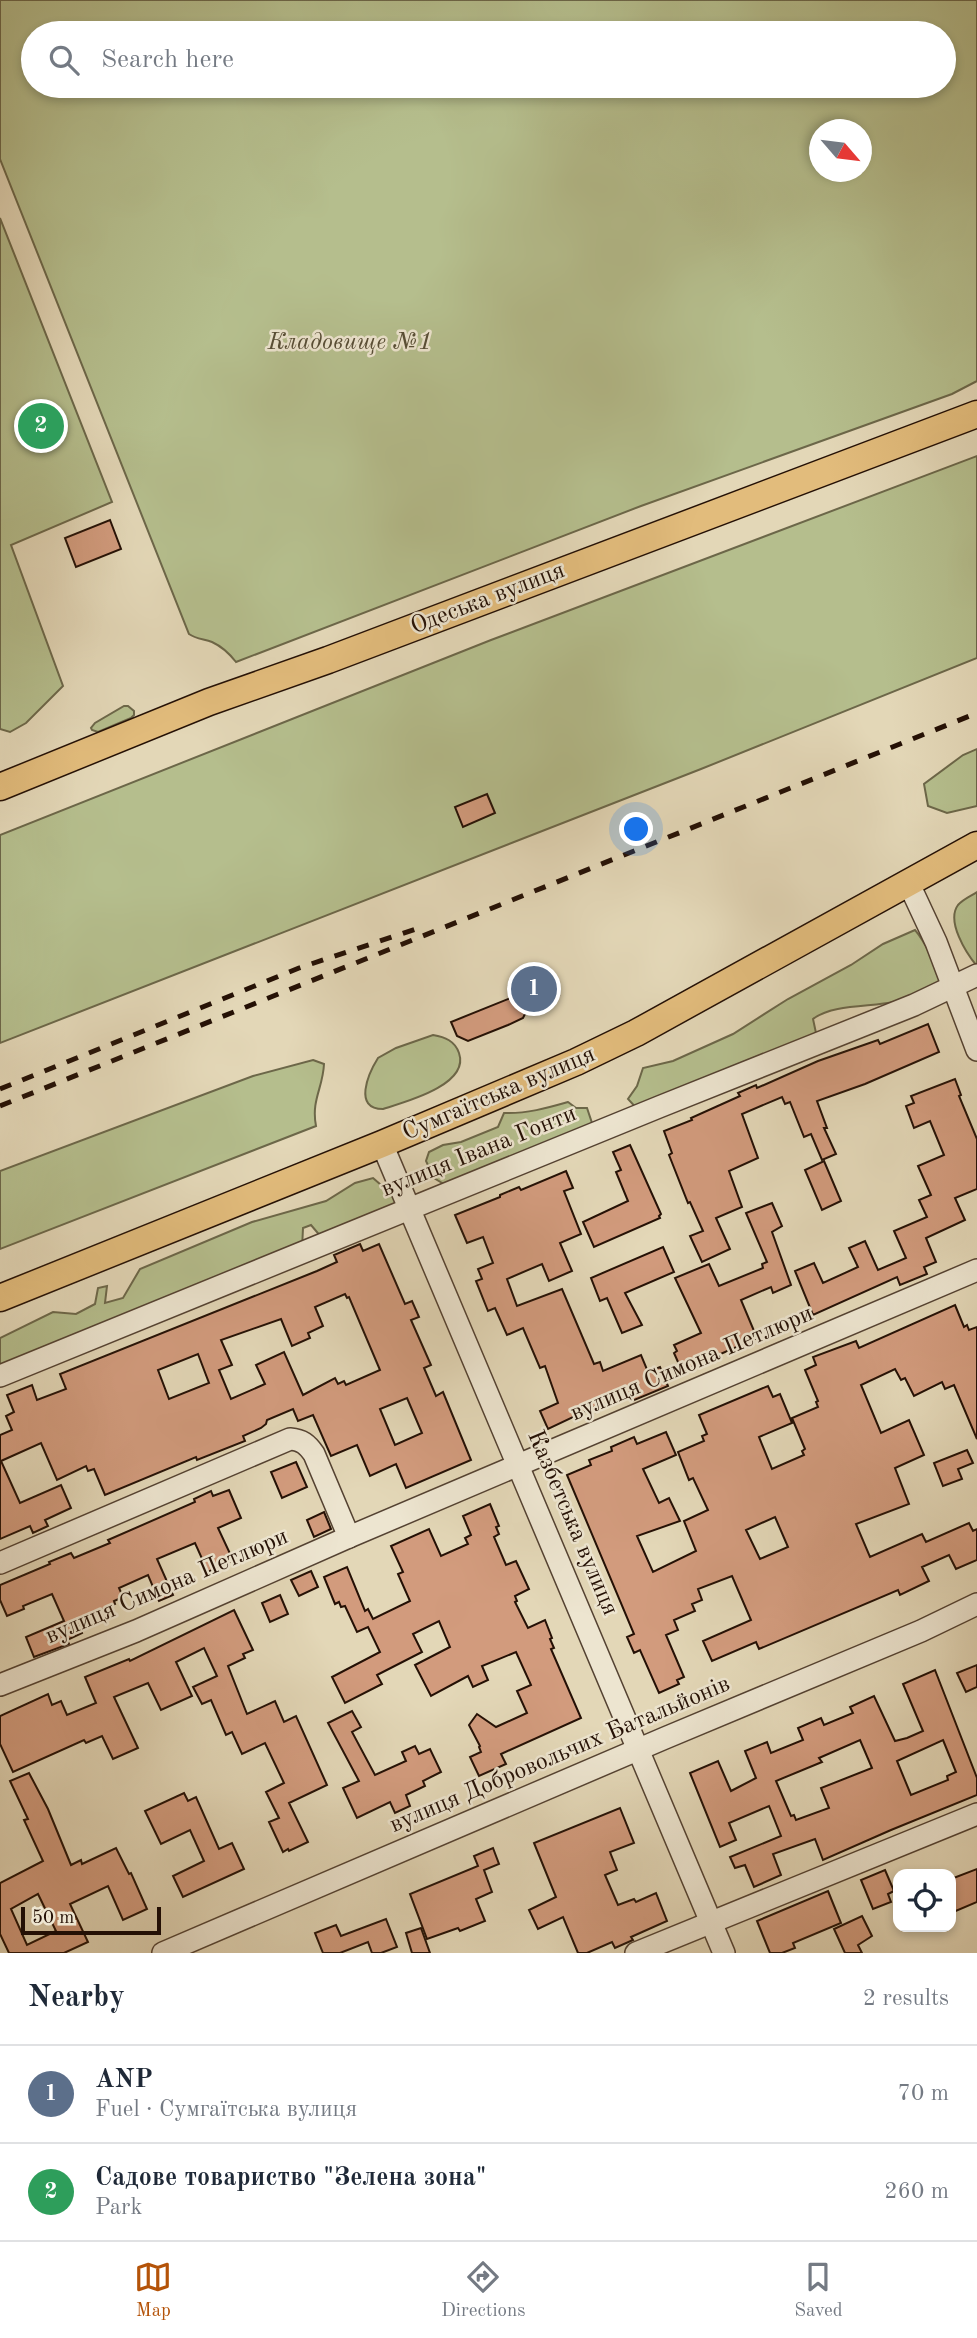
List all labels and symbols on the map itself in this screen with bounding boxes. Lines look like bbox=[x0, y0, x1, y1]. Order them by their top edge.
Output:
north arrow bbox=[809, 119, 872, 182]
park label: Кладовище №1 bbox=[267, 331, 432, 355]
pin: 2 bbox=[18, 400, 64, 452]
street label: Одеська вулиця bbox=[408, 559, 568, 639]
your location bbox=[619, 812, 653, 846]
pin: 1 bbox=[511, 963, 557, 1015]
street label: Сумгаїтська вулиця bbox=[399, 1043, 599, 1145]
street label: вулиця Івана Гонти bbox=[378, 1102, 580, 1202]
street label: вулиця Симона Петлюри bbox=[567, 1302, 817, 1426]
street label: Казбетська вулиця bbox=[522, 1427, 622, 1619]
street label: вулиця Симона Петлюри bbox=[42, 1525, 292, 1649]
street label: вулиця Добровольчих Батальйонів bbox=[386, 1672, 734, 1838]
scale bar bbox=[21, 1904, 161, 1936]

